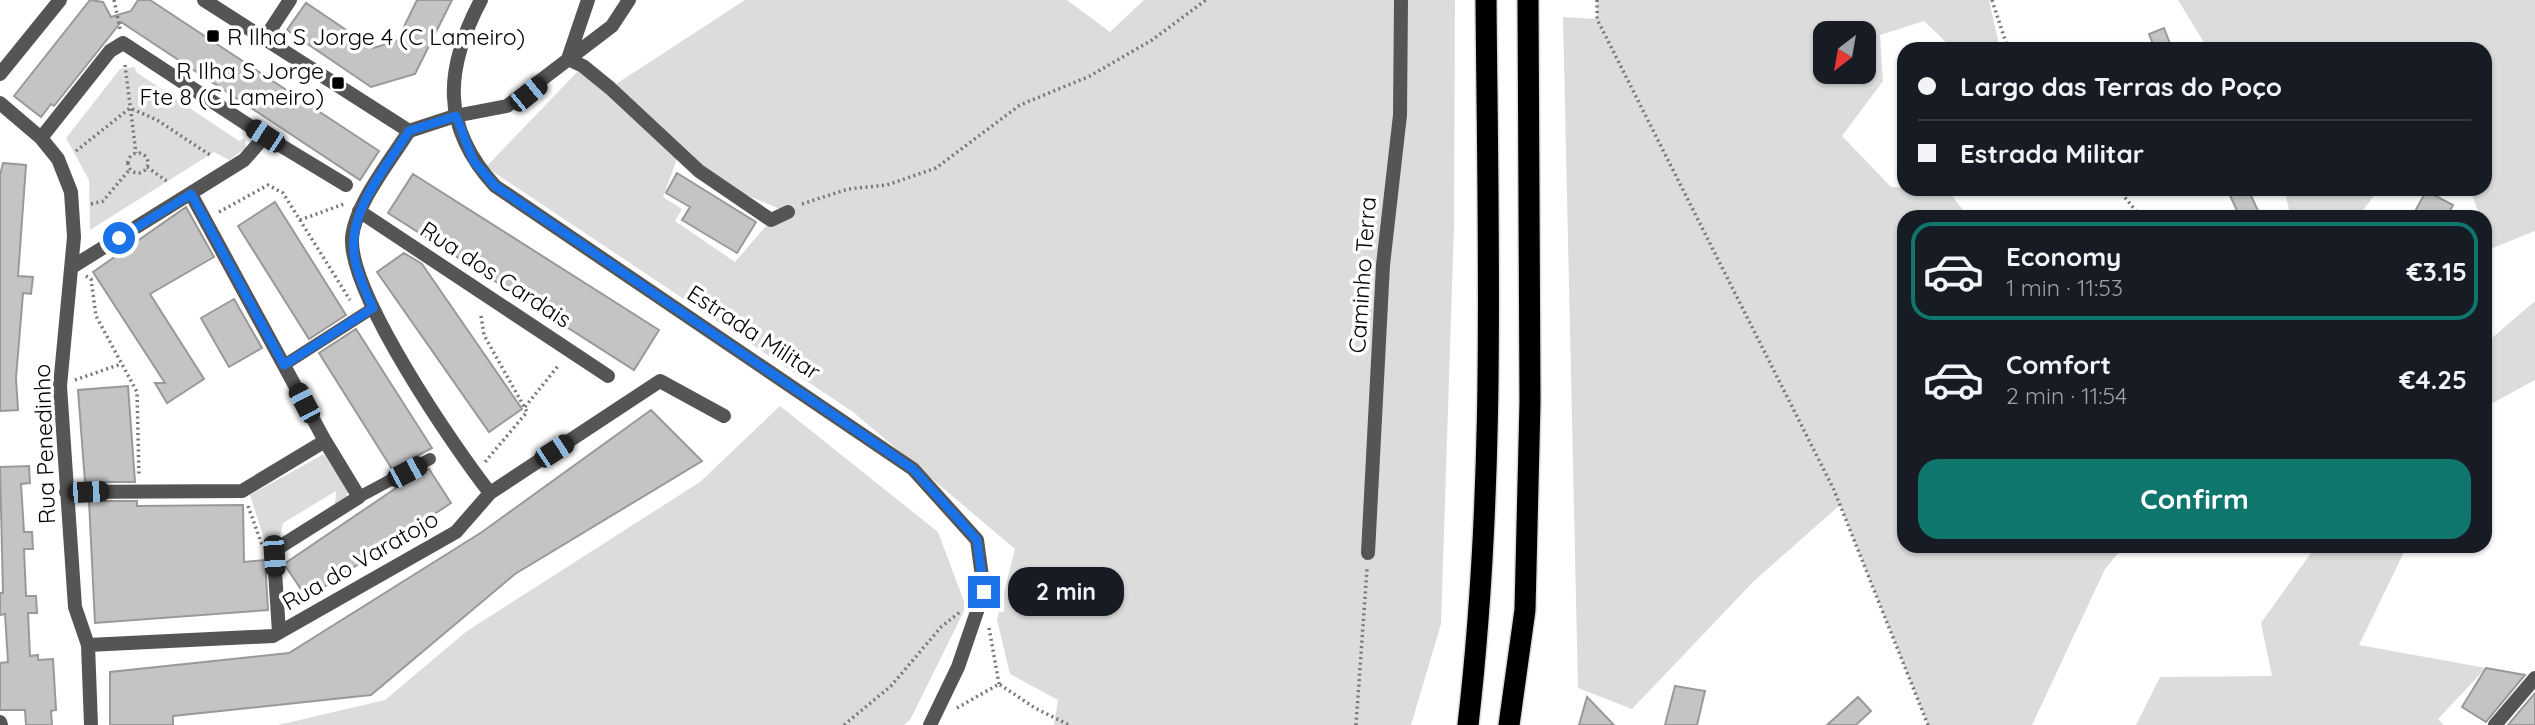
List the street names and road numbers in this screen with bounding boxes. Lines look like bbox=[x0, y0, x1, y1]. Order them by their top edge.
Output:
street label: Caminho Terra bbox=[1342, 196, 1382, 354]
street label: Rua dos Cardais bbox=[415, 214, 577, 334]
street label: Estrada Militar bbox=[682, 278, 826, 386]
street label: Rua Penedinho bbox=[27, 363, 61, 525]
street label: Rua do Varatojo bbox=[277, 504, 443, 616]

